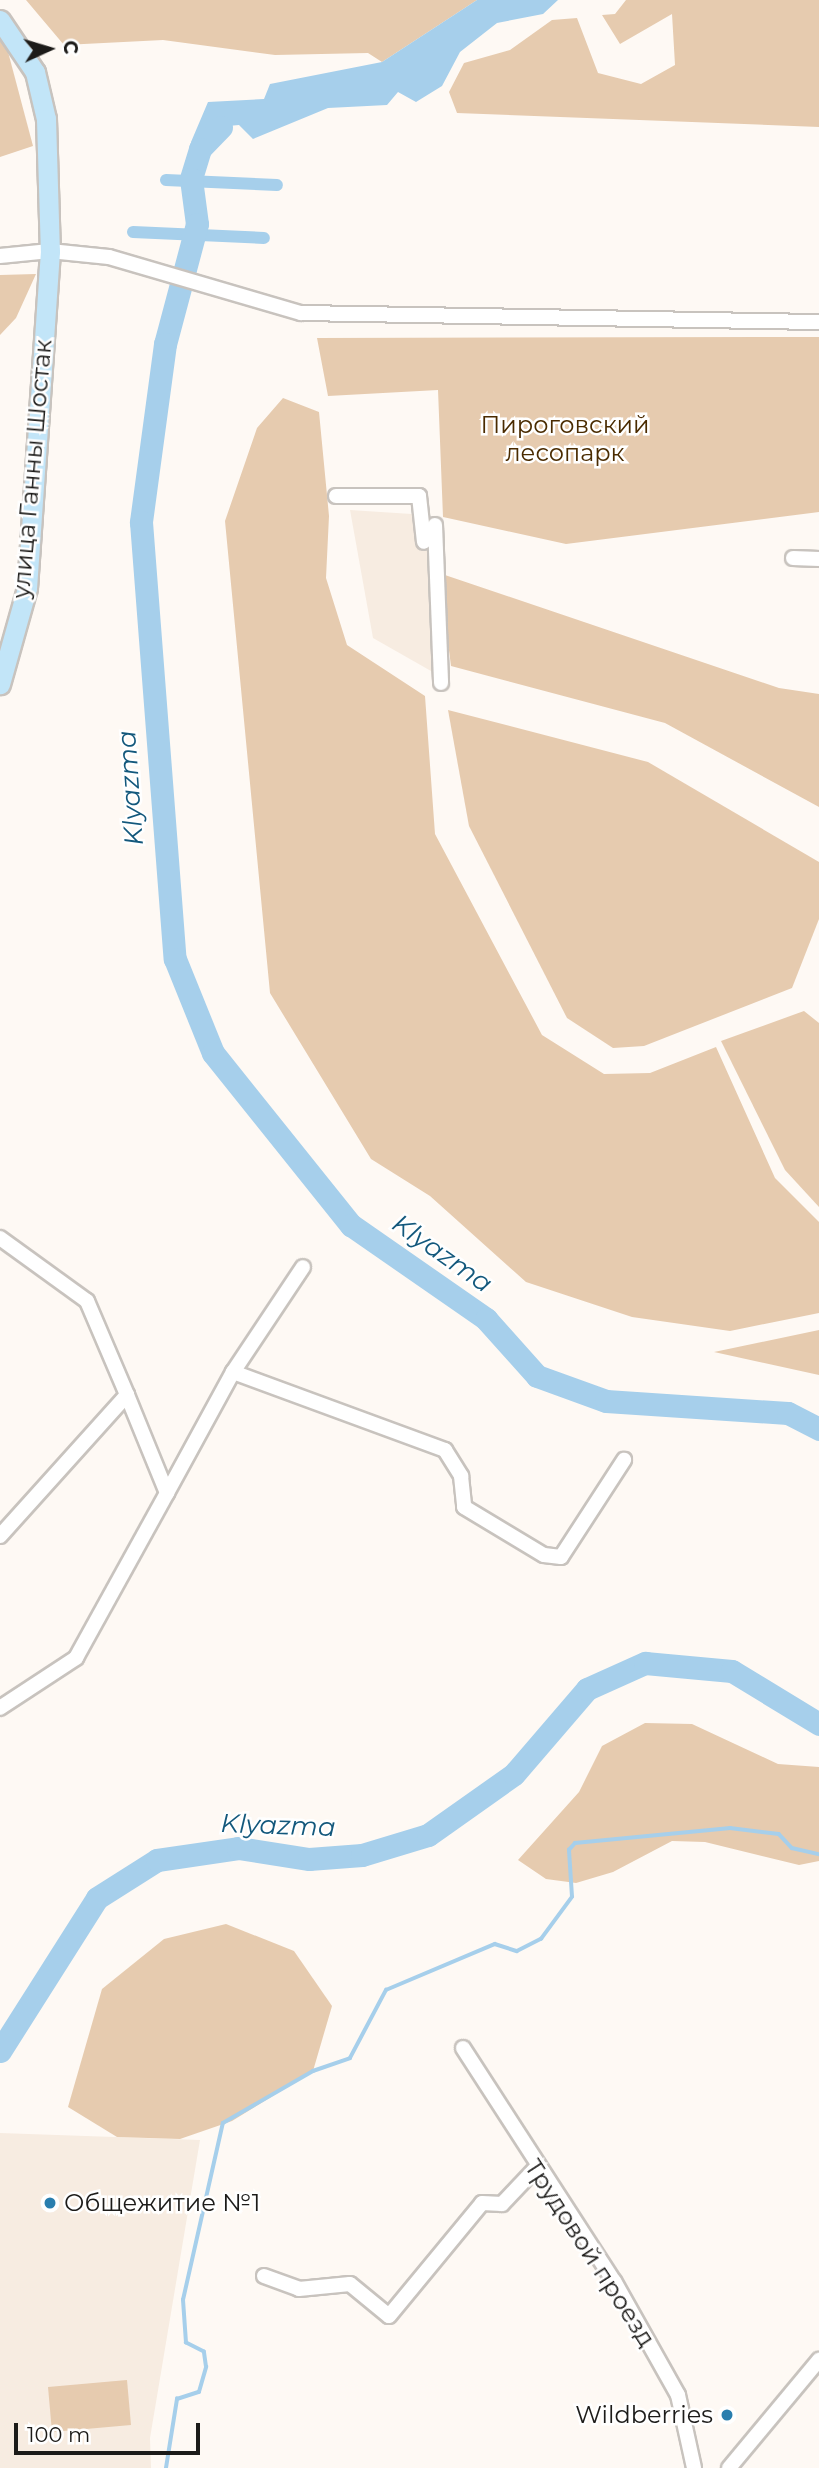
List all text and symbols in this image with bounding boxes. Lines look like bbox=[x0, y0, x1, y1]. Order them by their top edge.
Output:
north arrow bbox=[14, 14, 84, 84]
text: С bbox=[58, 40, 82, 55]
street label: улица Ганны Шостак bbox=[6, 338, 58, 600]
park label: Пироговский лесопарк bbox=[480, 411, 650, 467]
water label: Klyazma bbox=[111, 729, 151, 847]
water label: Klyazma bbox=[386, 1208, 498, 1300]
water label: Klyazma bbox=[220, 1808, 336, 1844]
street label: Трудовой проезд bbox=[519, 2154, 661, 2352]
place label: Общежитие №1 bbox=[64, 2189, 260, 2217]
marker: Общежитие №1 bbox=[42, 2195, 58, 2211]
place label: Wildberries bbox=[575, 2401, 713, 2429]
marker: Wildberries bbox=[719, 2407, 735, 2423]
scale bar bbox=[18, 2408, 203, 2452]
text: 100 m bbox=[27, 2422, 90, 2447]

